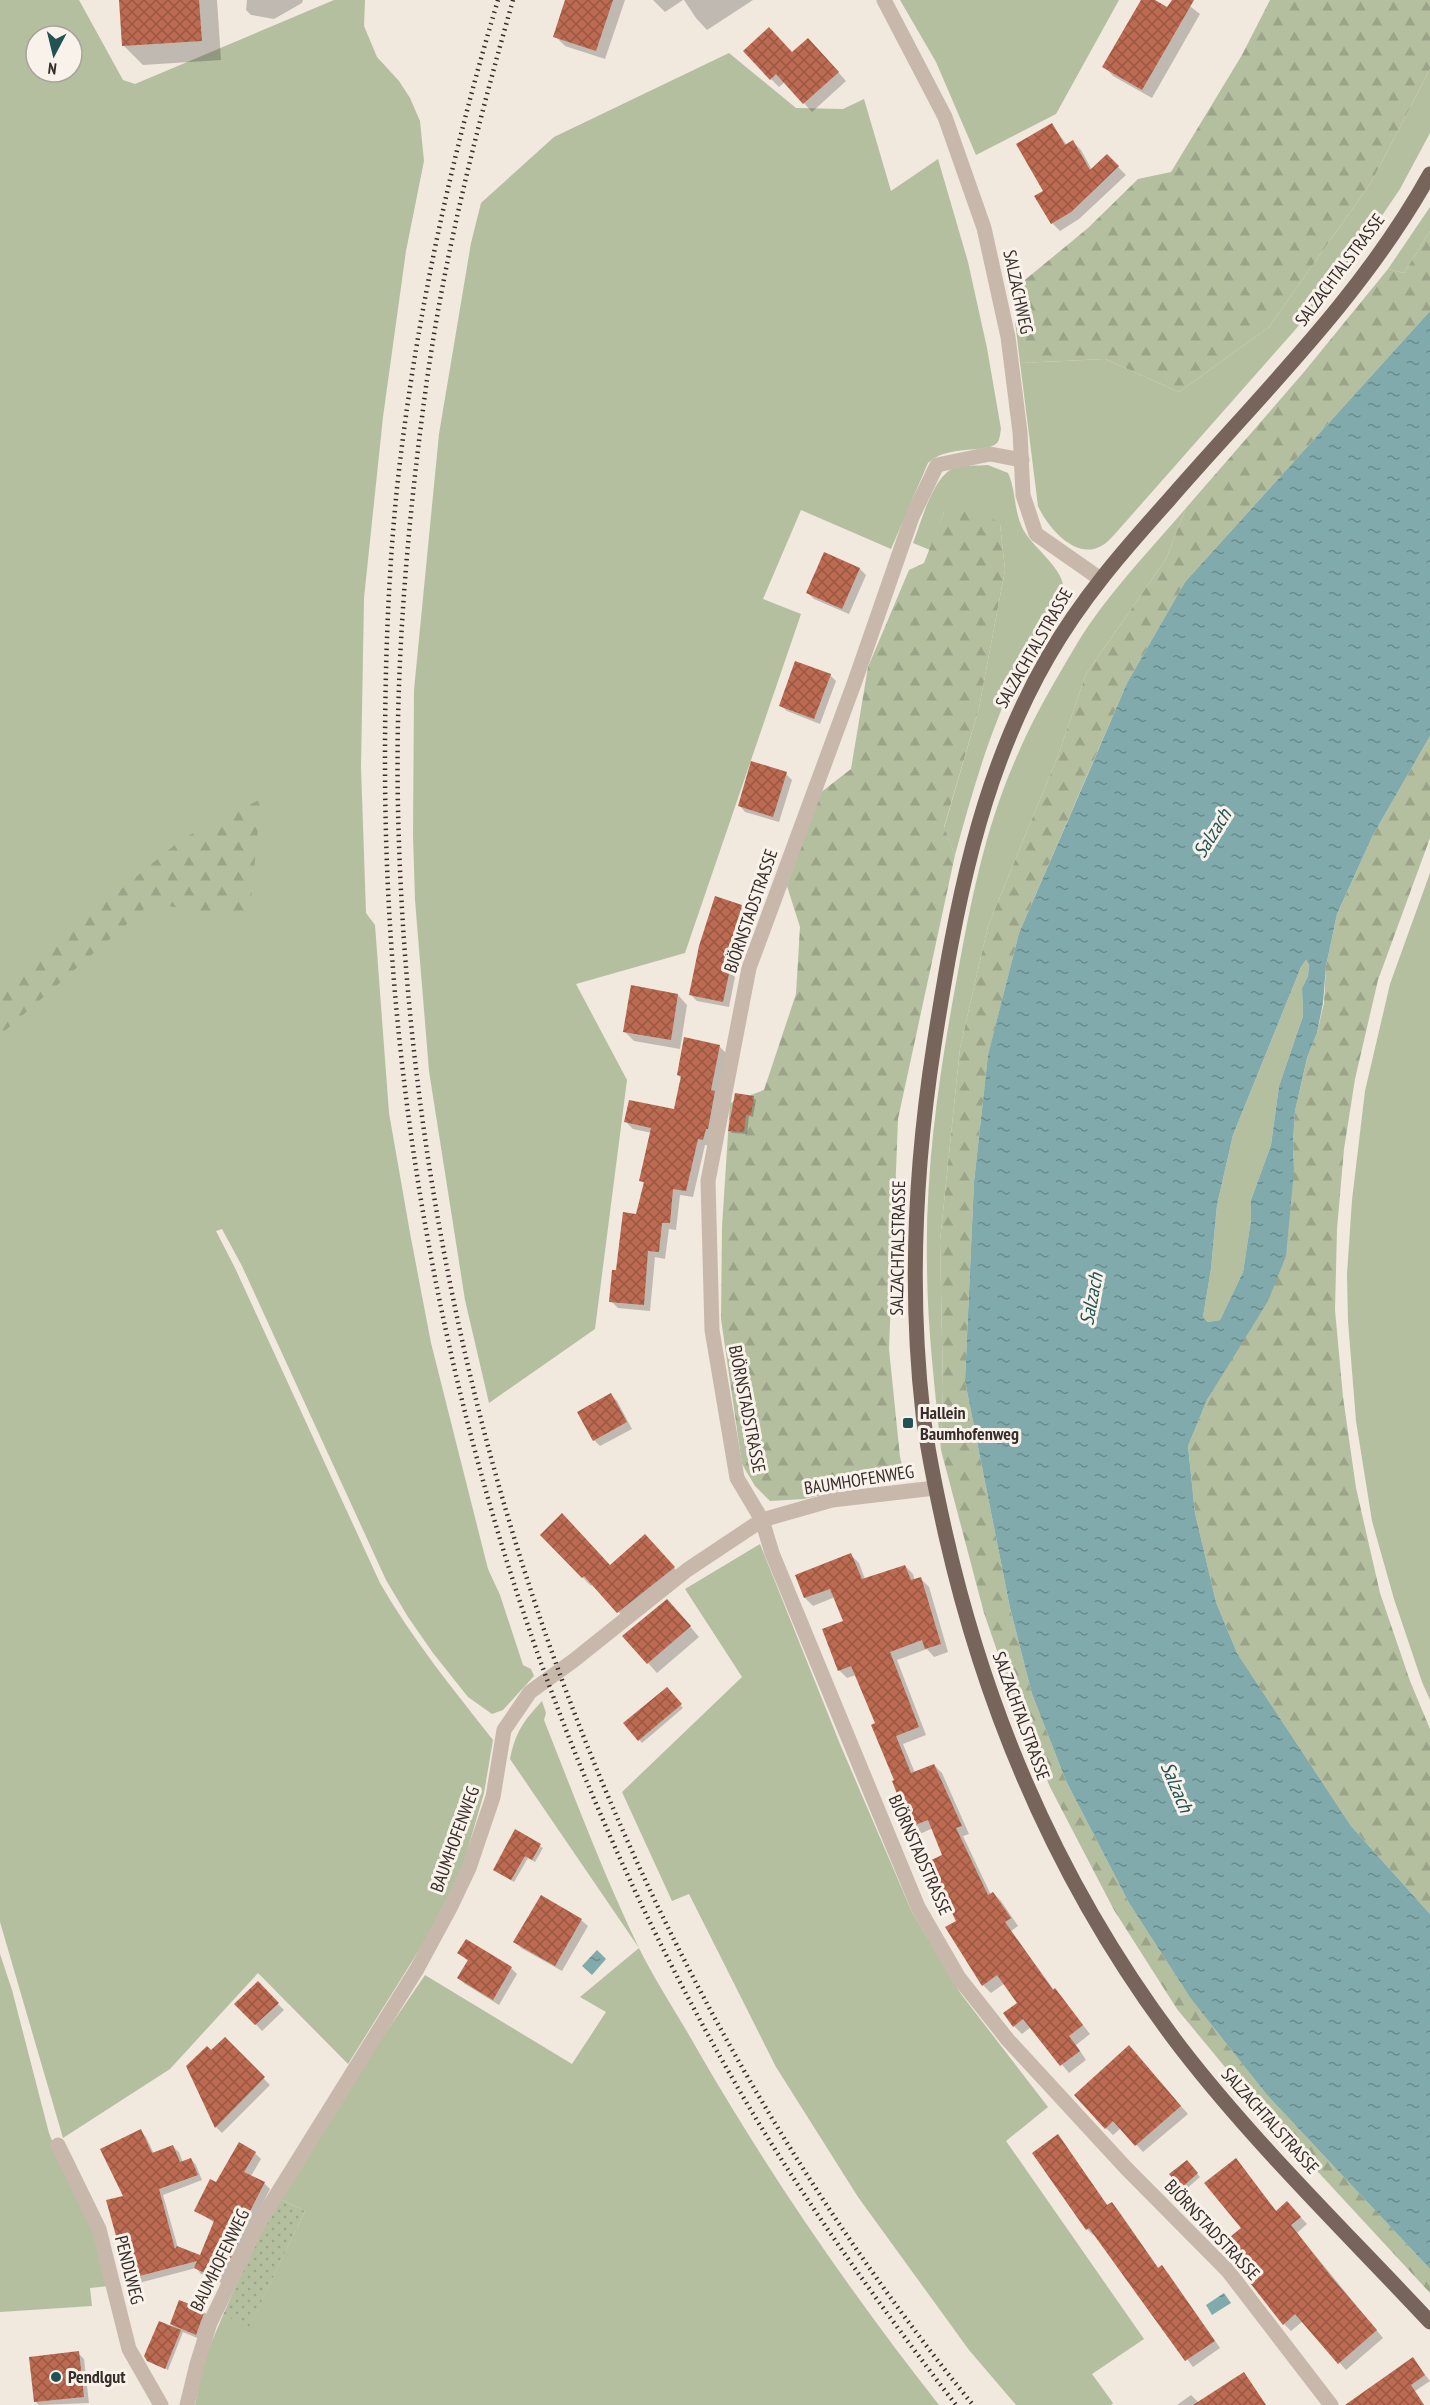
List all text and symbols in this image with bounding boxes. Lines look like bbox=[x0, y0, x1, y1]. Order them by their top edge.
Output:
north arrow bbox=[24, 24, 84, 84]
text: N bbox=[47, 58, 58, 79]
street label: SALZACHTALSTRASSE bbox=[1290, 209, 1389, 331]
street label: SALZACHWEG bbox=[998, 248, 1039, 336]
street label: SALZACHTALSTRASSE bbox=[990, 583, 1077, 712]
water label: Salzach bbox=[1187, 803, 1238, 862]
street label: BJÖRNSTADSTRASSE bbox=[719, 846, 782, 976]
street label: SALZACHTALSTRASSE bbox=[885, 1180, 910, 1316]
water label: Salzach bbox=[1073, 1270, 1109, 1327]
street label: BJÖRNSTADSTRASSE bbox=[724, 1343, 771, 1475]
place label: Hallein Baumhofenweg bbox=[920, 1401, 1019, 1445]
marker: Hallein Baumhofenweg bbox=[901, 1416, 915, 1430]
street label: BAUMHOFENWEG bbox=[802, 1459, 916, 1500]
street label: SALZACHTALSTRASSE bbox=[988, 1648, 1055, 1783]
water label: Salzach bbox=[1155, 1758, 1200, 1817]
street label: BAUMHOFENWEG bbox=[425, 1783, 484, 1895]
street label: BJÖRNSTADSTRASSE bbox=[884, 1791, 957, 1919]
street label: SALZACHTALSTRASSE bbox=[1217, 2063, 1324, 2179]
street label: BJÖRNSTADSTRASSE bbox=[1160, 2175, 1265, 2285]
street label: BAUMHOFENWEG bbox=[185, 2205, 254, 2315]
street label: PENDLWEG bbox=[110, 2233, 149, 2307]
place label: Pendlgut bbox=[68, 2365, 126, 2388]
marker: Pendlgut bbox=[49, 2370, 63, 2384]

